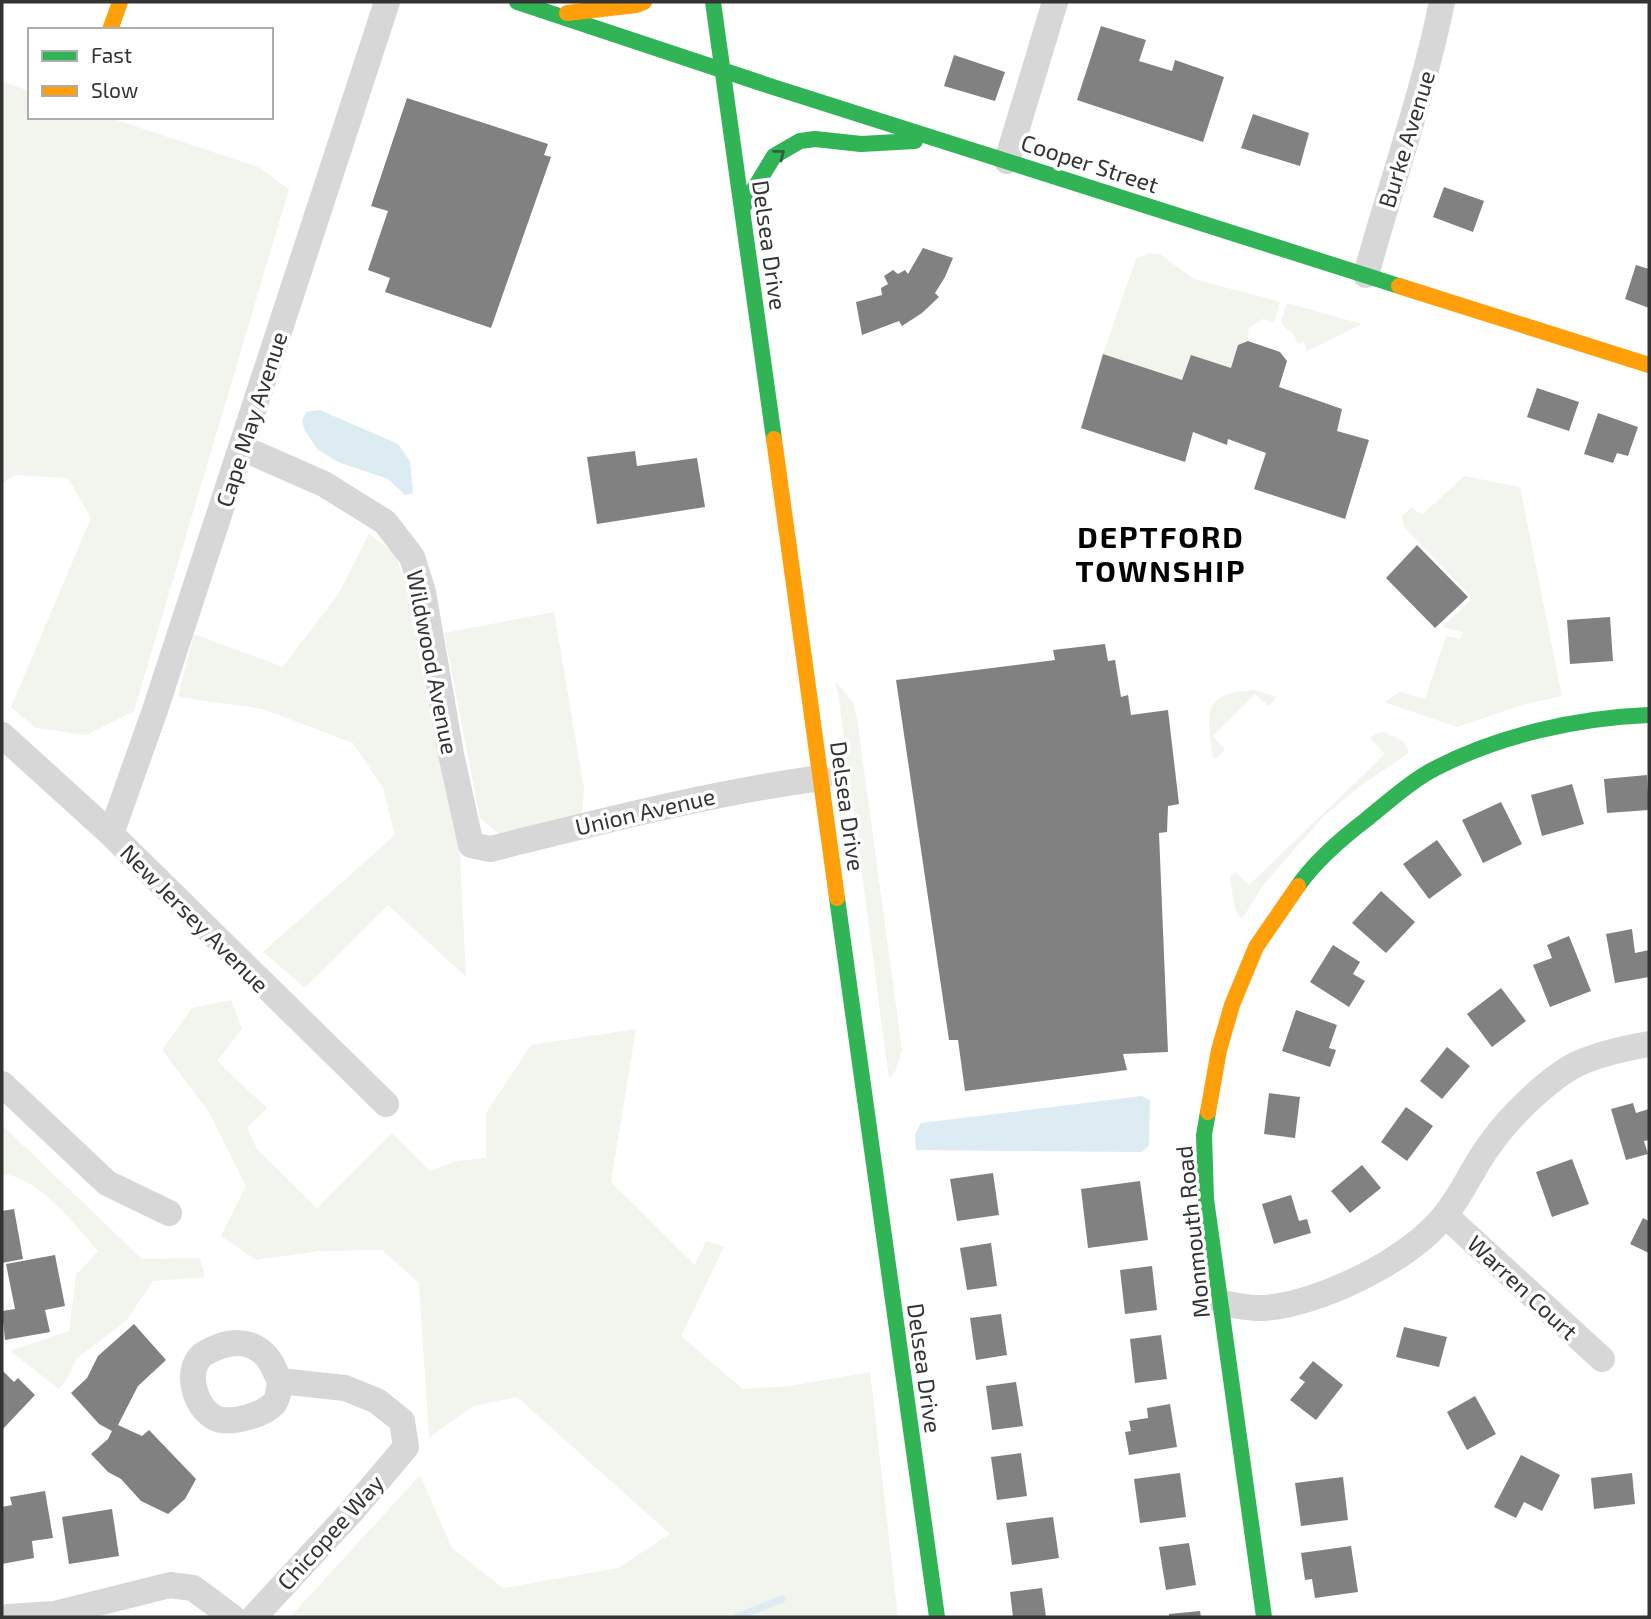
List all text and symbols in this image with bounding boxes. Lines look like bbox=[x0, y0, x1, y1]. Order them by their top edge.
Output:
legend bbox=[28, 28, 273, 119]
text: Fast bbox=[91, 42, 132, 67]
street label: Burke Avenue bbox=[1372, 67, 1440, 211]
text: Slow bbox=[91, 77, 138, 102]
street label: Cooper Street bbox=[1018, 128, 1162, 198]
one-way arrow bbox=[772, 149, 784, 162]
street label: Delsea Drive bbox=[747, 178, 793, 312]
street label: Cape May Avenue bbox=[209, 328, 293, 510]
district label: DEPTFORD TOWNSHIP bbox=[1076, 518, 1246, 588]
street label: Wildwood Avenue bbox=[401, 567, 465, 757]
street label: Delsea Drive bbox=[825, 739, 871, 873]
street label: Union Avenue bbox=[572, 781, 718, 841]
street label: New Jersey Avenue bbox=[115, 838, 275, 998]
street label: Monmouth Road bbox=[1169, 1144, 1215, 1320]
street label: Warren Court bbox=[1462, 1229, 1584, 1345]
street label: Delsea Drive bbox=[902, 1301, 948, 1435]
street label: Chicopee Way bbox=[271, 1469, 389, 1595]

